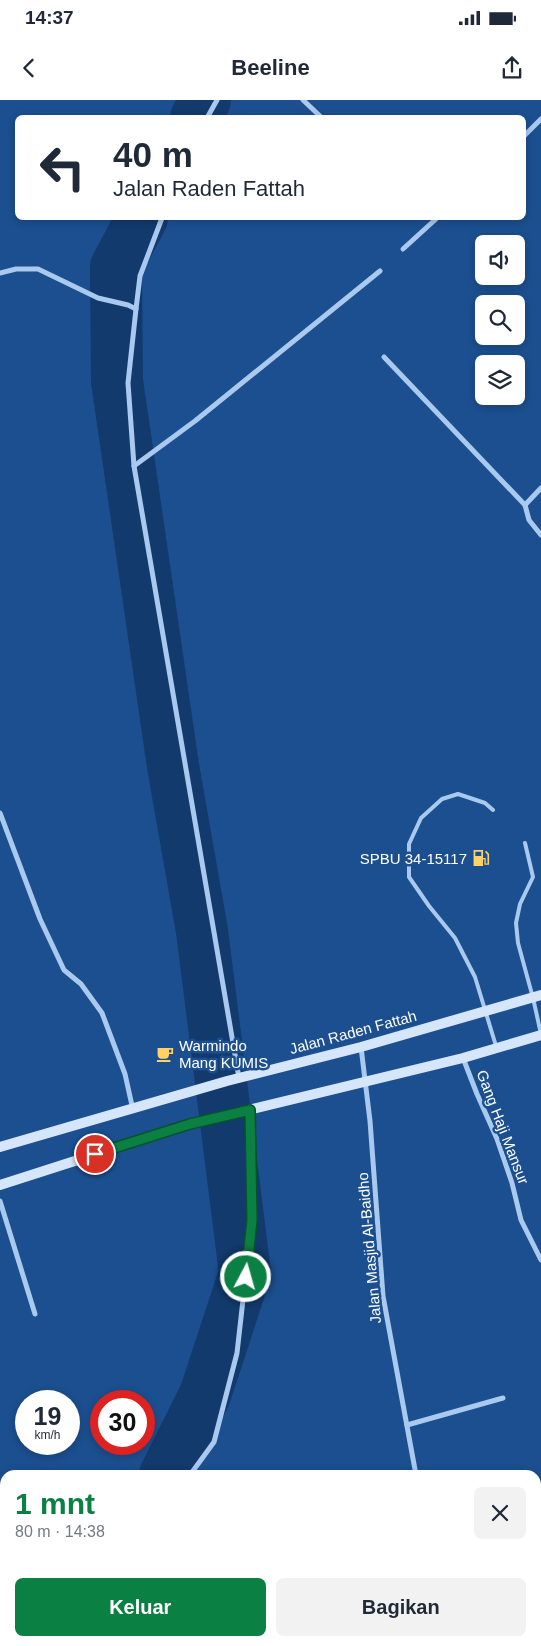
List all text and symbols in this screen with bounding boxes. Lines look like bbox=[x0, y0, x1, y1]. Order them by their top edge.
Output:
text: 14:37 bbox=[25, 7, 74, 28]
icon: back bbox=[15, 54, 43, 82]
icon: share bbox=[498, 54, 526, 82]
text: Beeline bbox=[231, 55, 310, 80]
icon: left bbox=[30, 135, 95, 200]
text: 40 m bbox=[113, 135, 193, 174]
text: Jalan Raden Fattah bbox=[113, 176, 305, 201]
map controls bbox=[475, 235, 525, 405]
button: sound bbox=[475, 235, 525, 285]
button: search bbox=[475, 295, 525, 345]
button: layers bbox=[475, 355, 525, 405]
fuel station icon: SPBU 34-15117 bbox=[471, 848, 491, 868]
place label: SPBU 34-15117 bbox=[360, 850, 467, 867]
street label: Jalan Raden Fattah bbox=[288, 1007, 418, 1057]
place label: Warmindo Mang KUMIS bbox=[179, 1037, 268, 1071]
cafe icon: Warmindo Mang KUMIS bbox=[155, 1044, 175, 1064]
street label: Gang Haji Mansur bbox=[473, 1068, 533, 1186]
pin bbox=[74, 1133, 116, 1175]
icon: arrive bbox=[81, 1140, 109, 1168]
street label: Jalan Masjid Al-Baidho bbox=[354, 1172, 384, 1324]
position arrow bbox=[219, 1250, 271, 1302]
speed limit sign: 30 bbox=[90, 1390, 155, 1455]
text: 19 bbox=[34, 1402, 61, 1430]
text: km/h bbox=[34, 1428, 61, 1442]
text: 1 mnt bbox=[15, 1487, 95, 1520]
button: close bbox=[474, 1487, 526, 1539]
text: 80 m · 14:38 bbox=[15, 1523, 105, 1540]
button: Keluar bbox=[15, 1578, 266, 1636]
button: Bagikan bbox=[276, 1578, 526, 1636]

